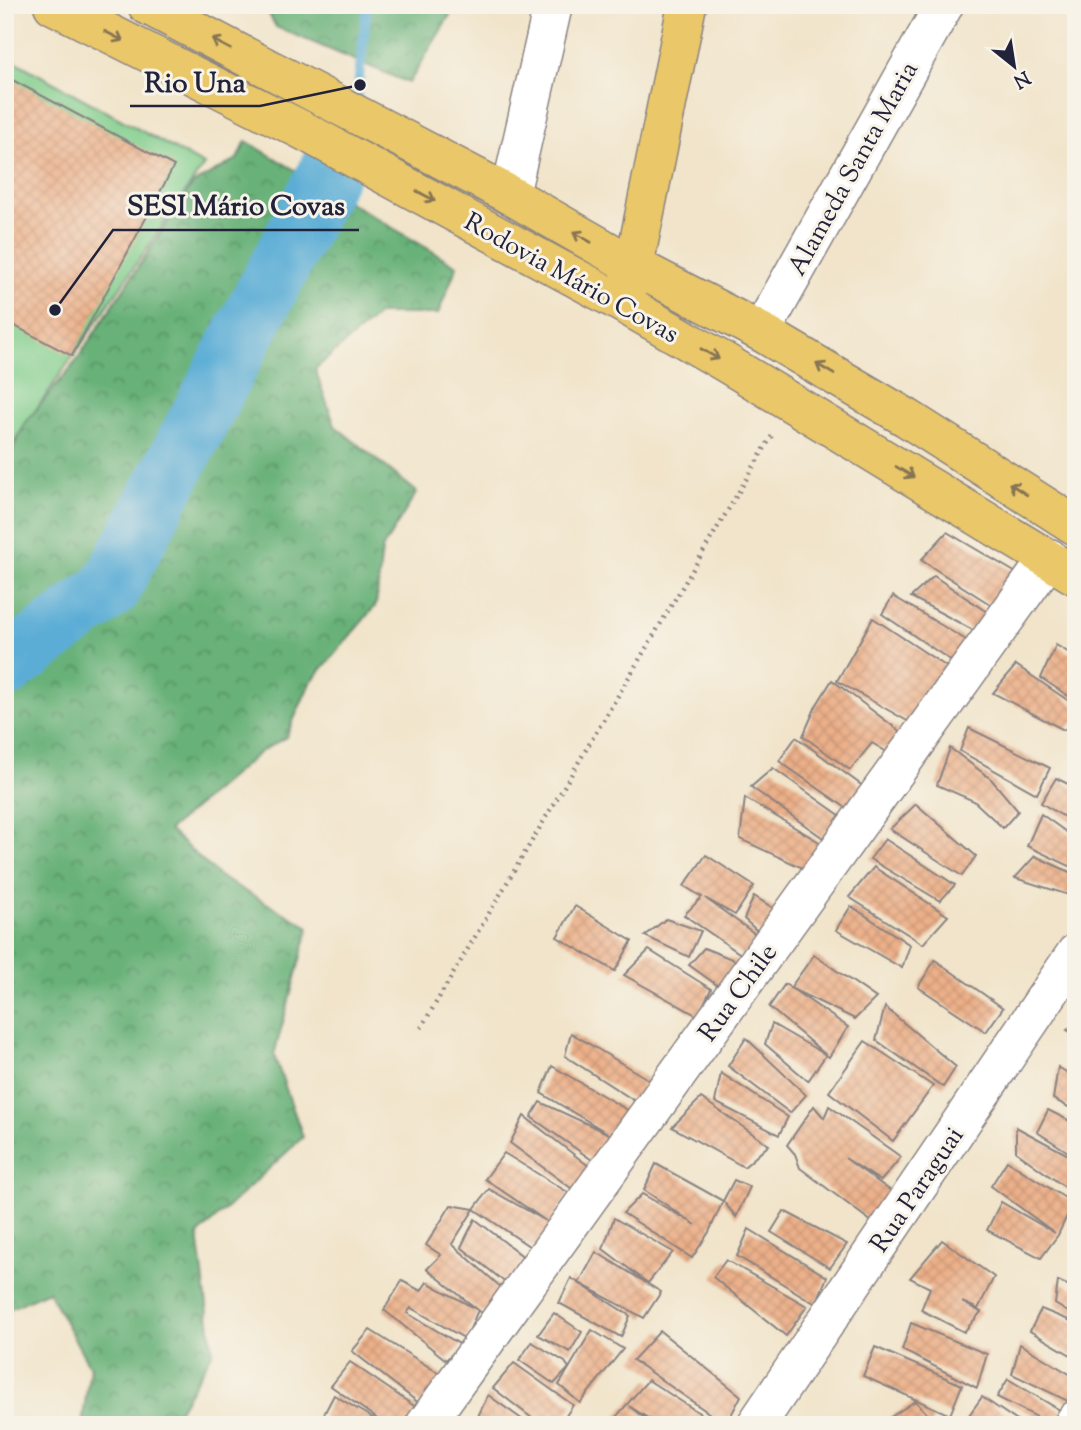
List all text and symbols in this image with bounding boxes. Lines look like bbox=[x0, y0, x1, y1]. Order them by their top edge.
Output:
one-way arrow bbox=[103, 29, 124, 43]
north arrow bbox=[979, 32, 1050, 102]
one-way arrow bbox=[211, 37, 232, 50]
street label: Alameda Santa Maria bbox=[780, 55, 928, 283]
callout: Rio Una bbox=[130, 57, 260, 106]
text: N bbox=[1008, 63, 1035, 94]
text: Rio Una bbox=[144, 65, 246, 105]
callout: SESI Mário Covas bbox=[113, 181, 359, 230]
text: SESI Mário Covas bbox=[127, 188, 345, 228]
one-way arrow bbox=[415, 189, 435, 203]
street label: Rodovia Mário Covas bbox=[457, 205, 685, 354]
one-way arrow bbox=[573, 230, 593, 244]
one-way arrow bbox=[700, 347, 720, 361]
one-way arrow bbox=[815, 362, 835, 376]
one-way arrow bbox=[894, 466, 914, 480]
one-way arrow bbox=[1009, 482, 1029, 496]
street label: Rua Chile bbox=[691, 937, 787, 1050]
street label: Rua Paraguai bbox=[862, 1120, 974, 1261]

